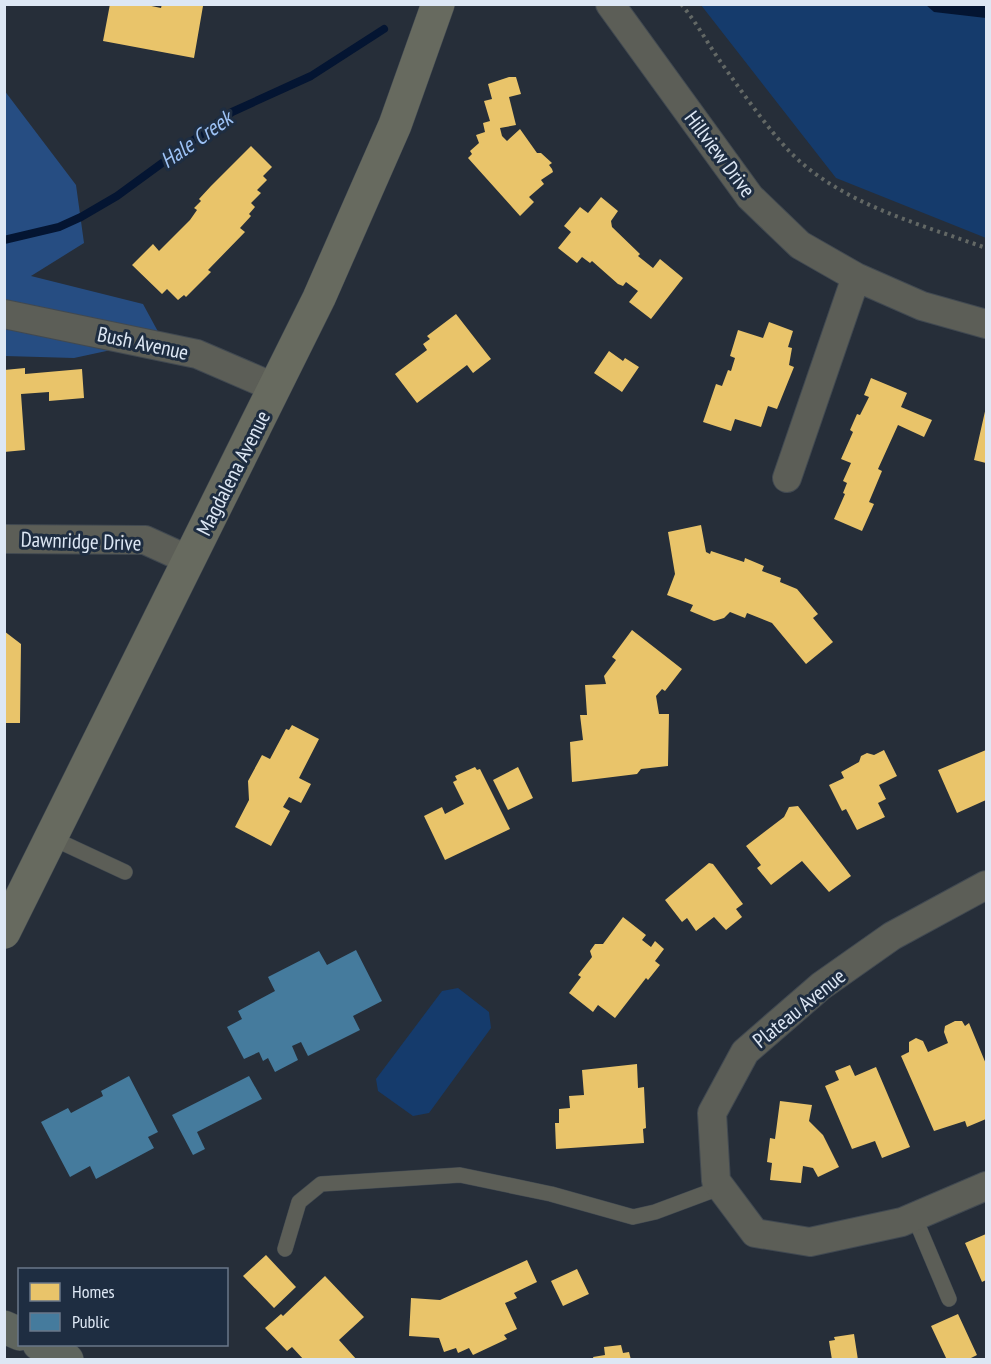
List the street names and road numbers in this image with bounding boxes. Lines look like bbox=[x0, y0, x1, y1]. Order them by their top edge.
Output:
street label: Hillview Drive bbox=[679, 105, 761, 203]
street label: Bush Avenue bbox=[95, 320, 191, 366]
street label: Magdalena Avenue bbox=[190, 406, 276, 540]
street label: Dawnridge Drive bbox=[20, 525, 142, 557]
street label: Plateau Avenue bbox=[747, 962, 851, 1054]

